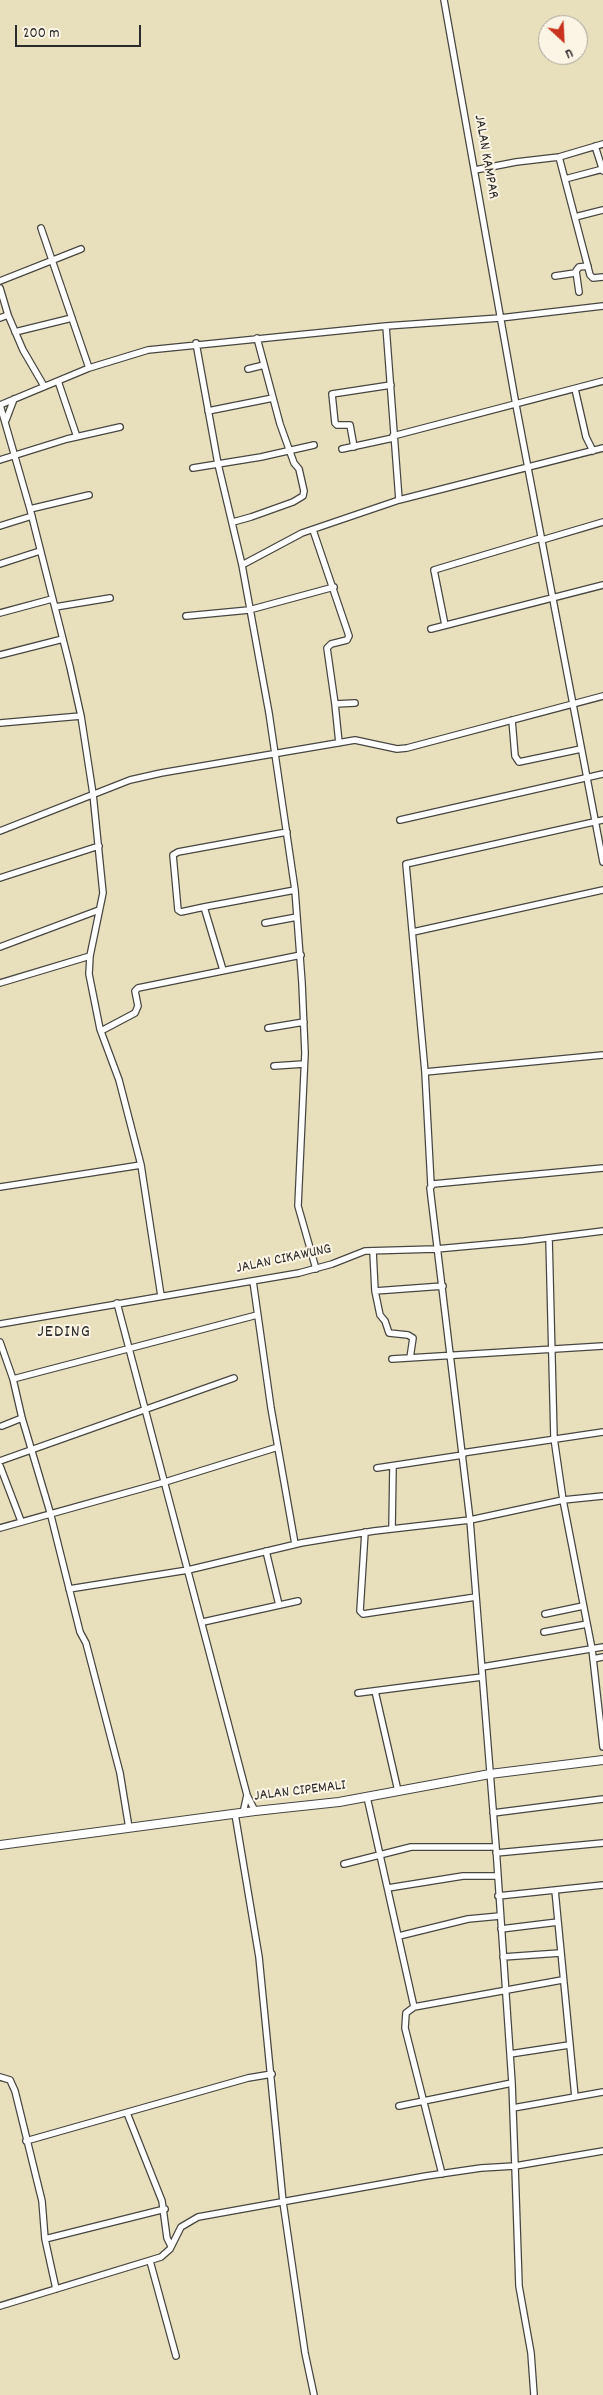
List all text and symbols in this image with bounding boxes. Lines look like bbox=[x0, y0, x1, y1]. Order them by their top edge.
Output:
scale bar bbox=[18, 15, 144, 47]
north arrow bbox=[538, 15, 588, 65]
text: 200 m bbox=[23, 23, 60, 45]
text: U bbox=[562, 42, 576, 63]
street label: JALAN KAMPAR bbox=[469, 114, 501, 200]
street label: JALAN CIKAWUNG bbox=[235, 1241, 333, 1279]
district label: JEDING bbox=[36, 1323, 92, 1345]
street label: JALAN CIPEMALI bbox=[253, 1777, 347, 1807]

